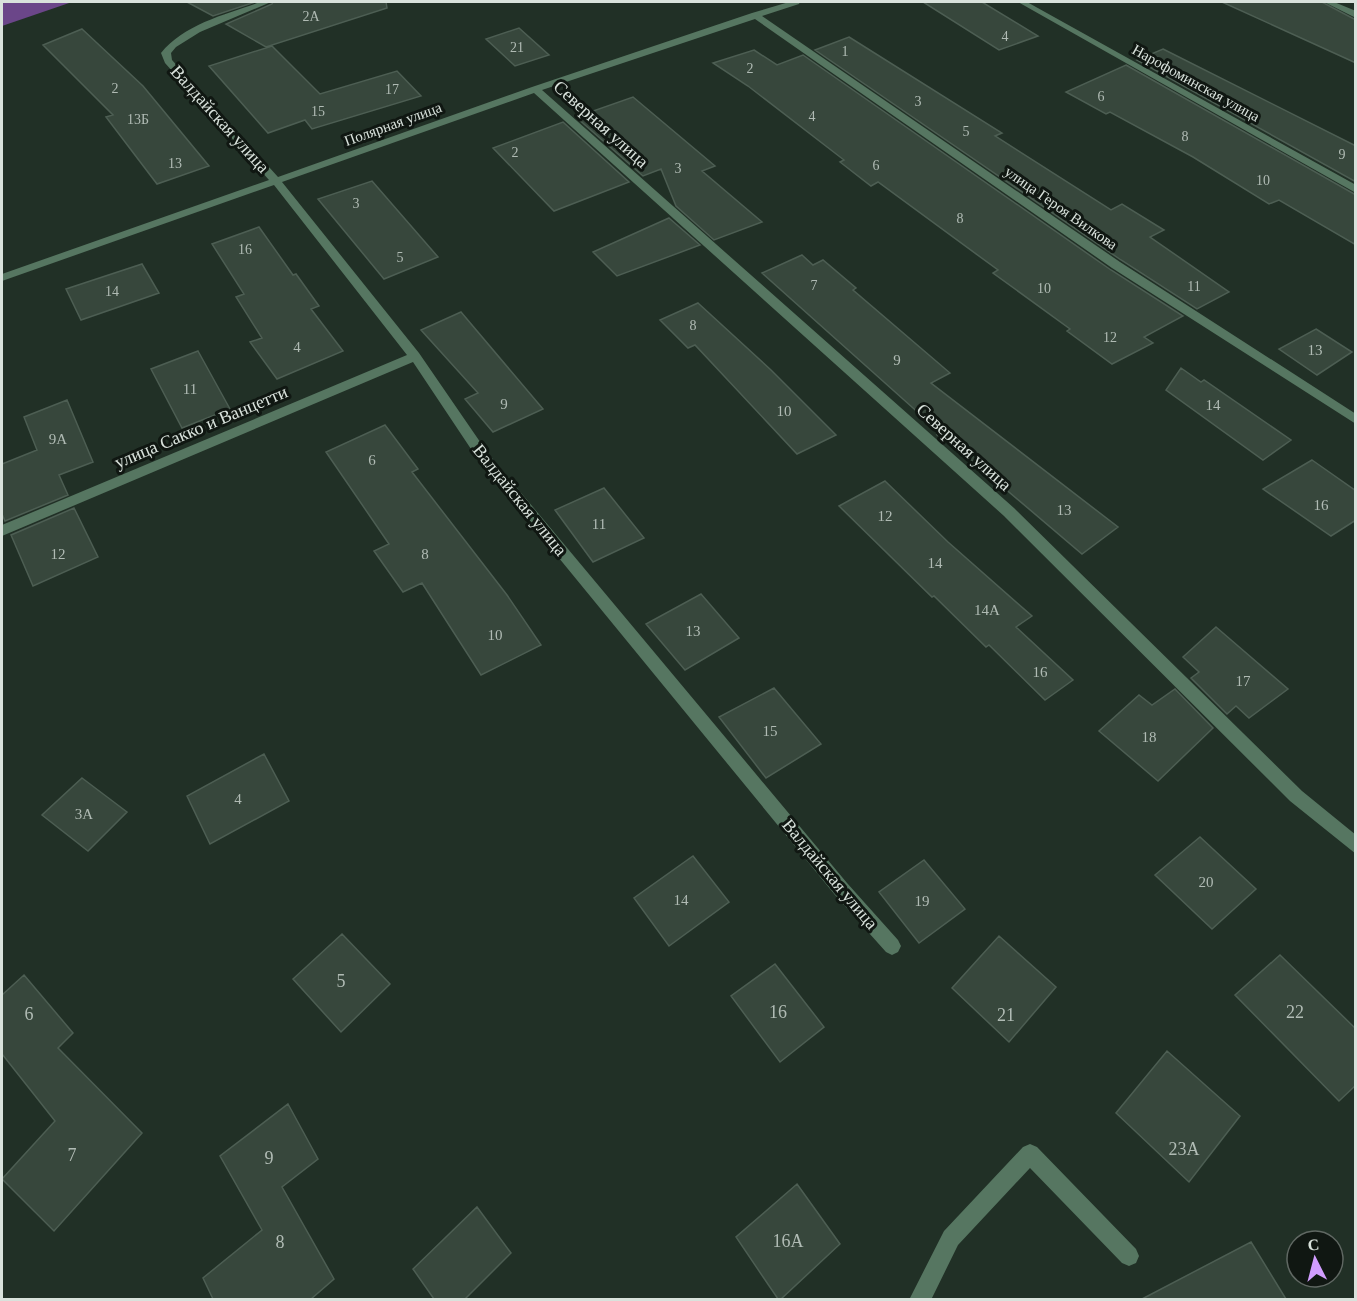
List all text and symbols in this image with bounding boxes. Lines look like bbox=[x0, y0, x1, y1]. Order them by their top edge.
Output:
house number: 2А bbox=[302, 9, 320, 24]
house number: 4 bbox=[1002, 29, 1009, 44]
house number: 21 bbox=[510, 40, 524, 55]
street label: Нарофоминская улица bbox=[1130, 41, 1263, 125]
house number: 1 bbox=[842, 44, 849, 59]
street label: Валдайская улица bbox=[167, 61, 273, 177]
house number: 2 bbox=[747, 61, 754, 76]
street label: Северная улица bbox=[550, 76, 652, 172]
house number: 2 bbox=[112, 81, 119, 96]
house number: 17 bbox=[385, 82, 399, 97]
house number: 6 bbox=[1098, 89, 1105, 104]
house number: 3 bbox=[915, 94, 922, 109]
street label: Полярная улица bbox=[342, 99, 444, 149]
house number: 15 bbox=[311, 104, 325, 119]
house number: 4 bbox=[809, 109, 816, 124]
house number: 13Б bbox=[127, 112, 149, 127]
house number: 5 bbox=[963, 124, 970, 139]
house number: 8 bbox=[1182, 129, 1189, 144]
house number: 2 bbox=[512, 145, 519, 160]
house number: 9 bbox=[1339, 147, 1346, 162]
house number: 13 bbox=[168, 156, 182, 171]
house number: 6 bbox=[873, 158, 880, 173]
house number: 3 bbox=[675, 161, 682, 176]
street label: улица Героя Вилкова bbox=[1002, 163, 1121, 253]
house number: 10 bbox=[1256, 173, 1270, 188]
house number: 3 bbox=[353, 196, 360, 211]
house number: 8 bbox=[957, 211, 964, 226]
house number: 16 bbox=[238, 242, 252, 257]
house number: 5 bbox=[397, 250, 404, 265]
house number: 7 bbox=[811, 278, 818, 293]
house number: 11 bbox=[1187, 279, 1201, 294]
house number: 10 bbox=[1037, 281, 1051, 296]
house number: 14 bbox=[105, 284, 119, 299]
house number: 8 bbox=[690, 318, 697, 333]
house number: 12 bbox=[1103, 330, 1117, 345]
house number: 4 bbox=[293, 339, 301, 355]
house number: 13 bbox=[1308, 342, 1323, 358]
house number: 9 bbox=[893, 352, 901, 368]
street label: улица Сакко и Ванцетти bbox=[112, 381, 291, 472]
house number: 11 bbox=[183, 381, 197, 397]
house number: 9 bbox=[500, 396, 508, 412]
house number: 14 bbox=[1206, 397, 1221, 413]
street label: Северная улица bbox=[913, 399, 1015, 495]
house number: 10 bbox=[777, 403, 792, 419]
house number: 9А bbox=[49, 431, 67, 447]
street label: Валдайская улица bbox=[469, 440, 571, 560]
house number: 6 bbox=[368, 452, 376, 468]
house number: 16 bbox=[1314, 497, 1329, 513]
house number: 13 bbox=[1057, 502, 1072, 518]
house number: 12 bbox=[878, 508, 893, 524]
house number: 11 bbox=[592, 516, 606, 532]
house number: 12 bbox=[51, 546, 66, 562]
house number: 8 bbox=[421, 546, 429, 562]
house number: 14 bbox=[928, 555, 943, 571]
house number: 14А bbox=[974, 602, 1000, 618]
house number: 13 bbox=[686, 623, 701, 639]
house number: 10 bbox=[488, 627, 503, 643]
house number: 16 bbox=[1033, 664, 1048, 680]
house number: 17 bbox=[1236, 673, 1251, 689]
house number: 15 bbox=[763, 723, 778, 739]
house number: 18 bbox=[1142, 729, 1157, 745]
house number: 4 bbox=[234, 791, 242, 807]
house number: 3А bbox=[75, 806, 93, 822]
street label: Валдайская улица bbox=[778, 815, 882, 933]
house number: 20 bbox=[1199, 874, 1214, 890]
house number: 14 bbox=[674, 892, 689, 908]
house number: 19 bbox=[915, 893, 930, 909]
house number: 5 bbox=[337, 971, 346, 991]
house number: 16 bbox=[769, 1002, 787, 1022]
house number: 22 bbox=[1286, 1002, 1304, 1022]
house number: 6 bbox=[25, 1004, 34, 1024]
house number: 21 bbox=[997, 1005, 1015, 1025]
house number: 23А bbox=[1169, 1139, 1200, 1159]
house number: 7 bbox=[68, 1145, 77, 1165]
house number: 9 bbox=[265, 1148, 274, 1168]
north arrow bbox=[1285, 1229, 1345, 1289]
house number: 16А bbox=[773, 1231, 804, 1251]
house number: 8 bbox=[276, 1232, 285, 1252]
text: С bbox=[1307, 1236, 1320, 1254]

